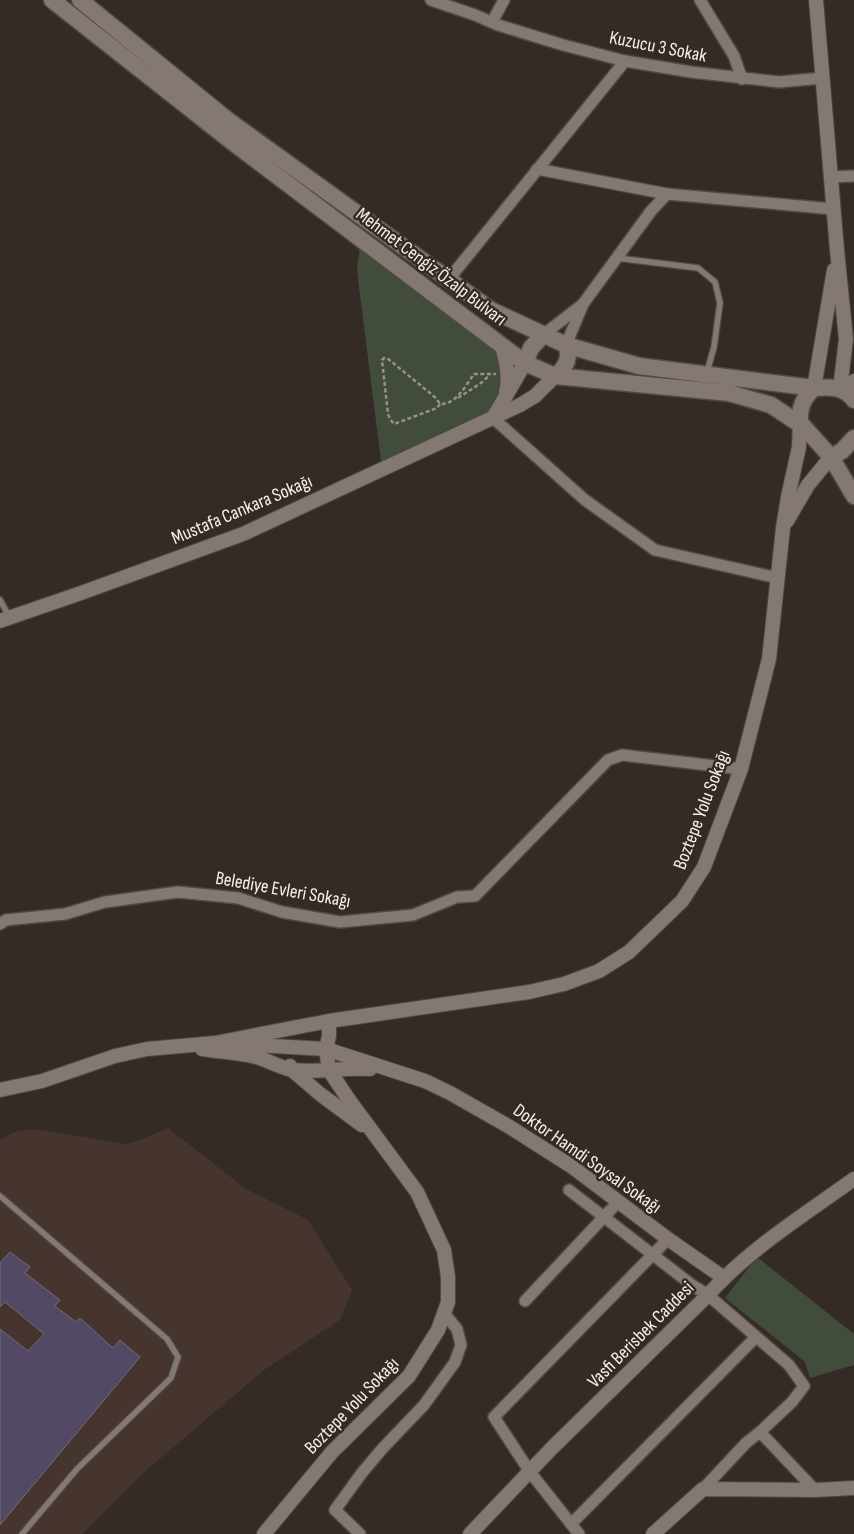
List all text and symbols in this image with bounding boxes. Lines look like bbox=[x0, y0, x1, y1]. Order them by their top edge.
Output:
street label: Kuzucu 3 Sokak bbox=[607, 26, 709, 68]
street label: Mehmet Cengiz Özalp Bulvarı bbox=[351, 203, 511, 331]
street label: Mustafa Cankara Sokağı bbox=[168, 470, 316, 550]
street label: Boztepe Yolu Sokağı bbox=[669, 747, 735, 873]
street label: Belediye Evleri Sokağı bbox=[214, 867, 352, 913]
street label: Doktor Hamdi Soysal Sokağı bbox=[508, 1099, 666, 1219]
street label: Vasfi Berisbek Caddesi bbox=[583, 1277, 699, 1393]
street label: Boztepe Yolu Sokağı bbox=[300, 1353, 404, 1459]

